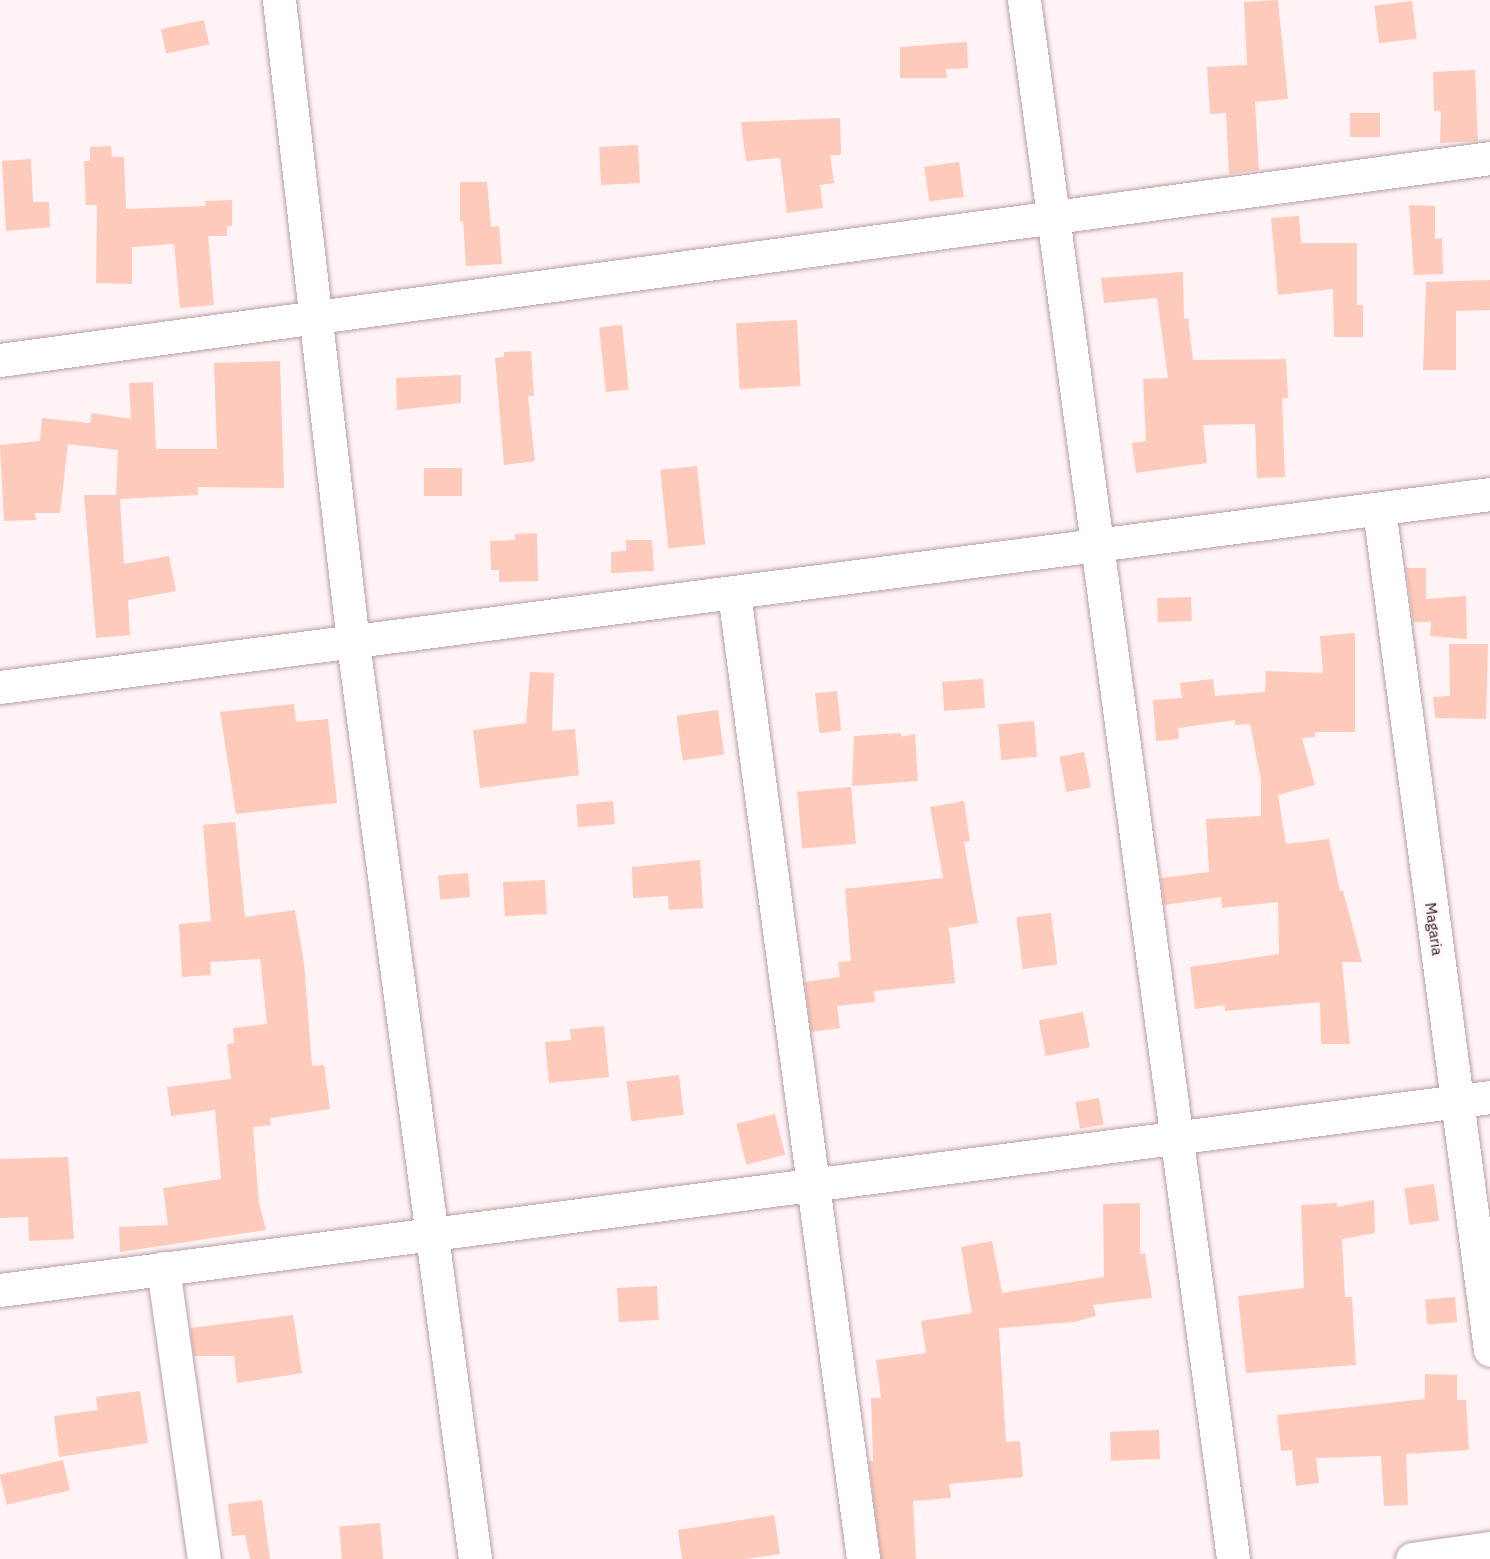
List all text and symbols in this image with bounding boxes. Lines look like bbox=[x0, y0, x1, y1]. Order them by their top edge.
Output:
street label: Magaria bbox=[1421, 901, 1447, 957]

